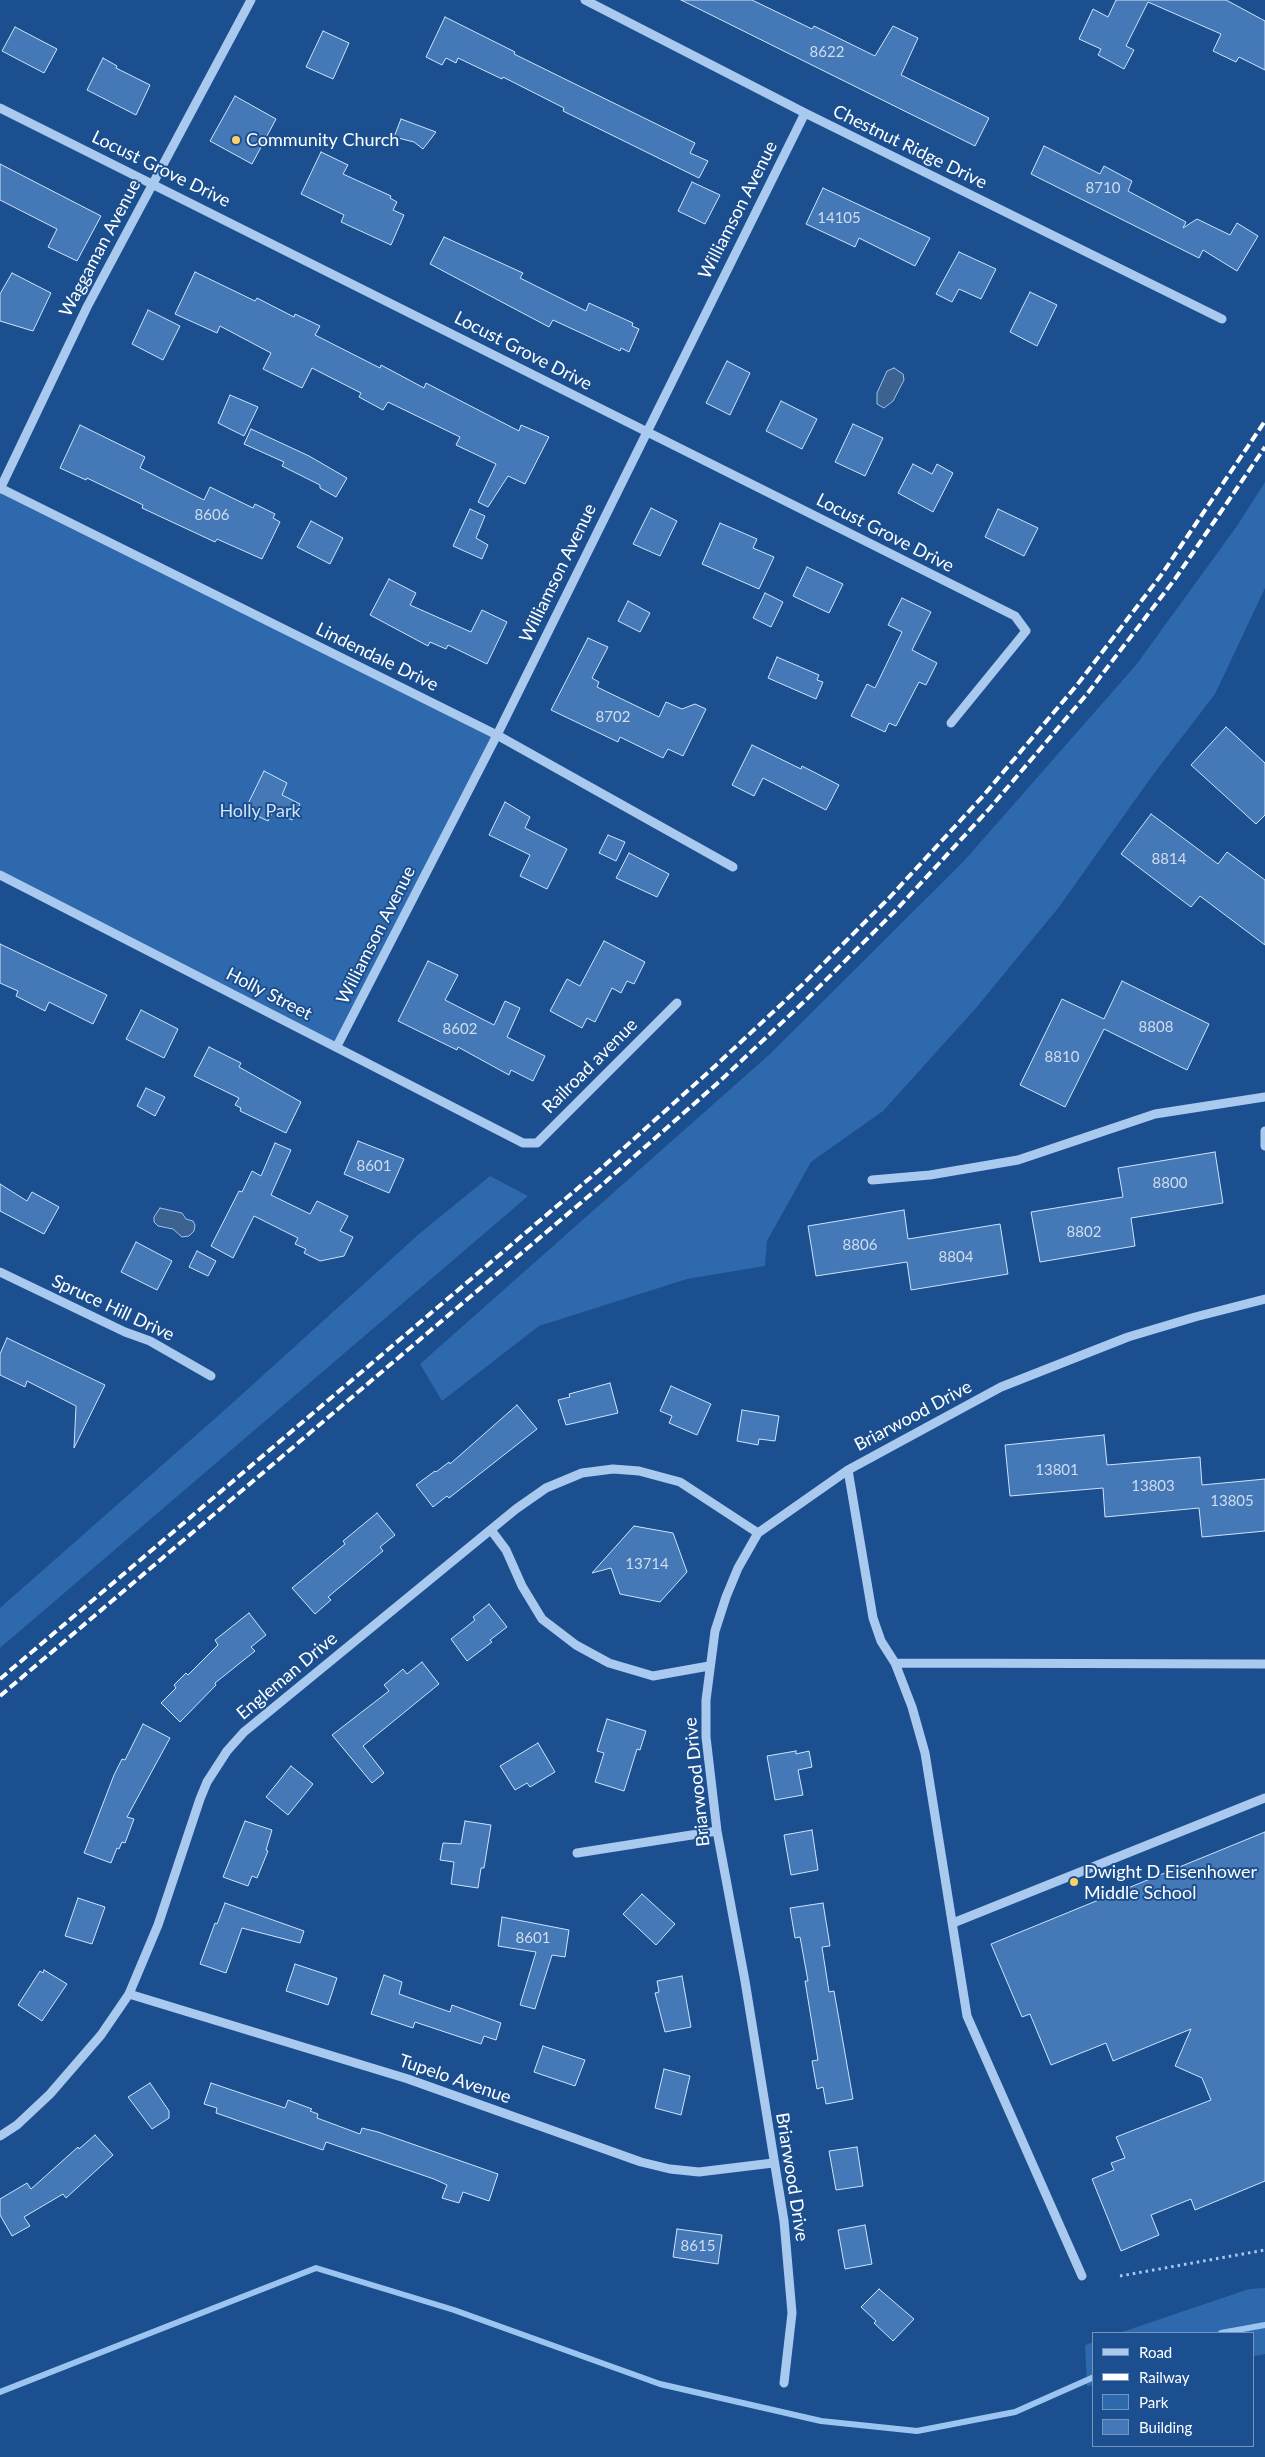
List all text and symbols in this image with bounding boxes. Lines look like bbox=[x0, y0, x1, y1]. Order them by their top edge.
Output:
house number: 8622 bbox=[810, 43, 844, 61]
street label: Chestnut Ridge Drive bbox=[829, 100, 991, 194]
street label: Locust Grove Drive bbox=[88, 126, 234, 212]
place label: Community Church bbox=[246, 129, 399, 151]
marker: Community Church bbox=[230, 134, 242, 146]
street label: Williamson Avenue bbox=[694, 138, 782, 282]
street label: Waggaman Avenue bbox=[55, 176, 145, 320]
house number: 8710 bbox=[1086, 179, 1120, 197]
house number: 14105 bbox=[817, 209, 861, 227]
street label: Locust Grove Drive bbox=[451, 307, 595, 395]
street label: Locust Grove Drive bbox=[813, 489, 957, 577]
street label: Williamson Avenue bbox=[515, 500, 601, 646]
house number: 8606 bbox=[195, 506, 229, 524]
street label: Lindendale Drive bbox=[312, 618, 442, 696]
house number: 8702 bbox=[596, 708, 630, 726]
park label: Holly Park bbox=[219, 800, 301, 822]
house number: 8814 bbox=[1152, 850, 1186, 868]
street label: Williamson Avenue bbox=[332, 863, 420, 1007]
street label: Holly Street bbox=[222, 963, 316, 1025]
street label: Railroad avenue bbox=[538, 1014, 642, 1118]
house number: 8808 bbox=[1139, 1018, 1173, 1036]
house number: 8602 bbox=[443, 1020, 477, 1038]
house number: 8810 bbox=[1045, 1048, 1079, 1066]
house number: 8601 bbox=[357, 1157, 391, 1175]
house number: 8800 bbox=[1153, 1174, 1187, 1192]
house number: 8802 bbox=[1067, 1223, 1101, 1241]
house number: 8806 bbox=[843, 1236, 877, 1254]
house number: 8804 bbox=[939, 1248, 973, 1266]
street label: Spruce Hill Drive bbox=[48, 1270, 178, 1346]
street label: Briarwood Drive bbox=[851, 1376, 975, 1456]
house number: 13801 bbox=[1035, 1461, 1079, 1479]
house number: 13803 bbox=[1131, 1477, 1175, 1495]
house number: 13805 bbox=[1210, 1492, 1254, 1510]
house number: 13714 bbox=[625, 1555, 669, 1573]
street label: Engleman Drive bbox=[232, 1628, 342, 1724]
street label: Briarwood Drive bbox=[679, 1716, 715, 1848]
place label: Dwight D Eisenhower Middle School bbox=[1084, 1861, 1257, 1904]
marker: Dwight D Eisenhower Middle School bbox=[1068, 1876, 1080, 1888]
house number: 8601 bbox=[516, 1929, 550, 1947]
street label: Tupelo Avenue bbox=[396, 2050, 514, 2108]
street label: Briarwood Drive bbox=[771, 2111, 813, 2243]
house number: 8615 bbox=[681, 2237, 715, 2255]
legend bbox=[1092, 2332, 1255, 2447]
text: Road bbox=[1139, 2343, 1172, 2361]
text: Railway bbox=[1139, 2368, 1190, 2386]
text: Park bbox=[1139, 2393, 1168, 2411]
text: Building bbox=[1139, 2418, 1192, 2436]

